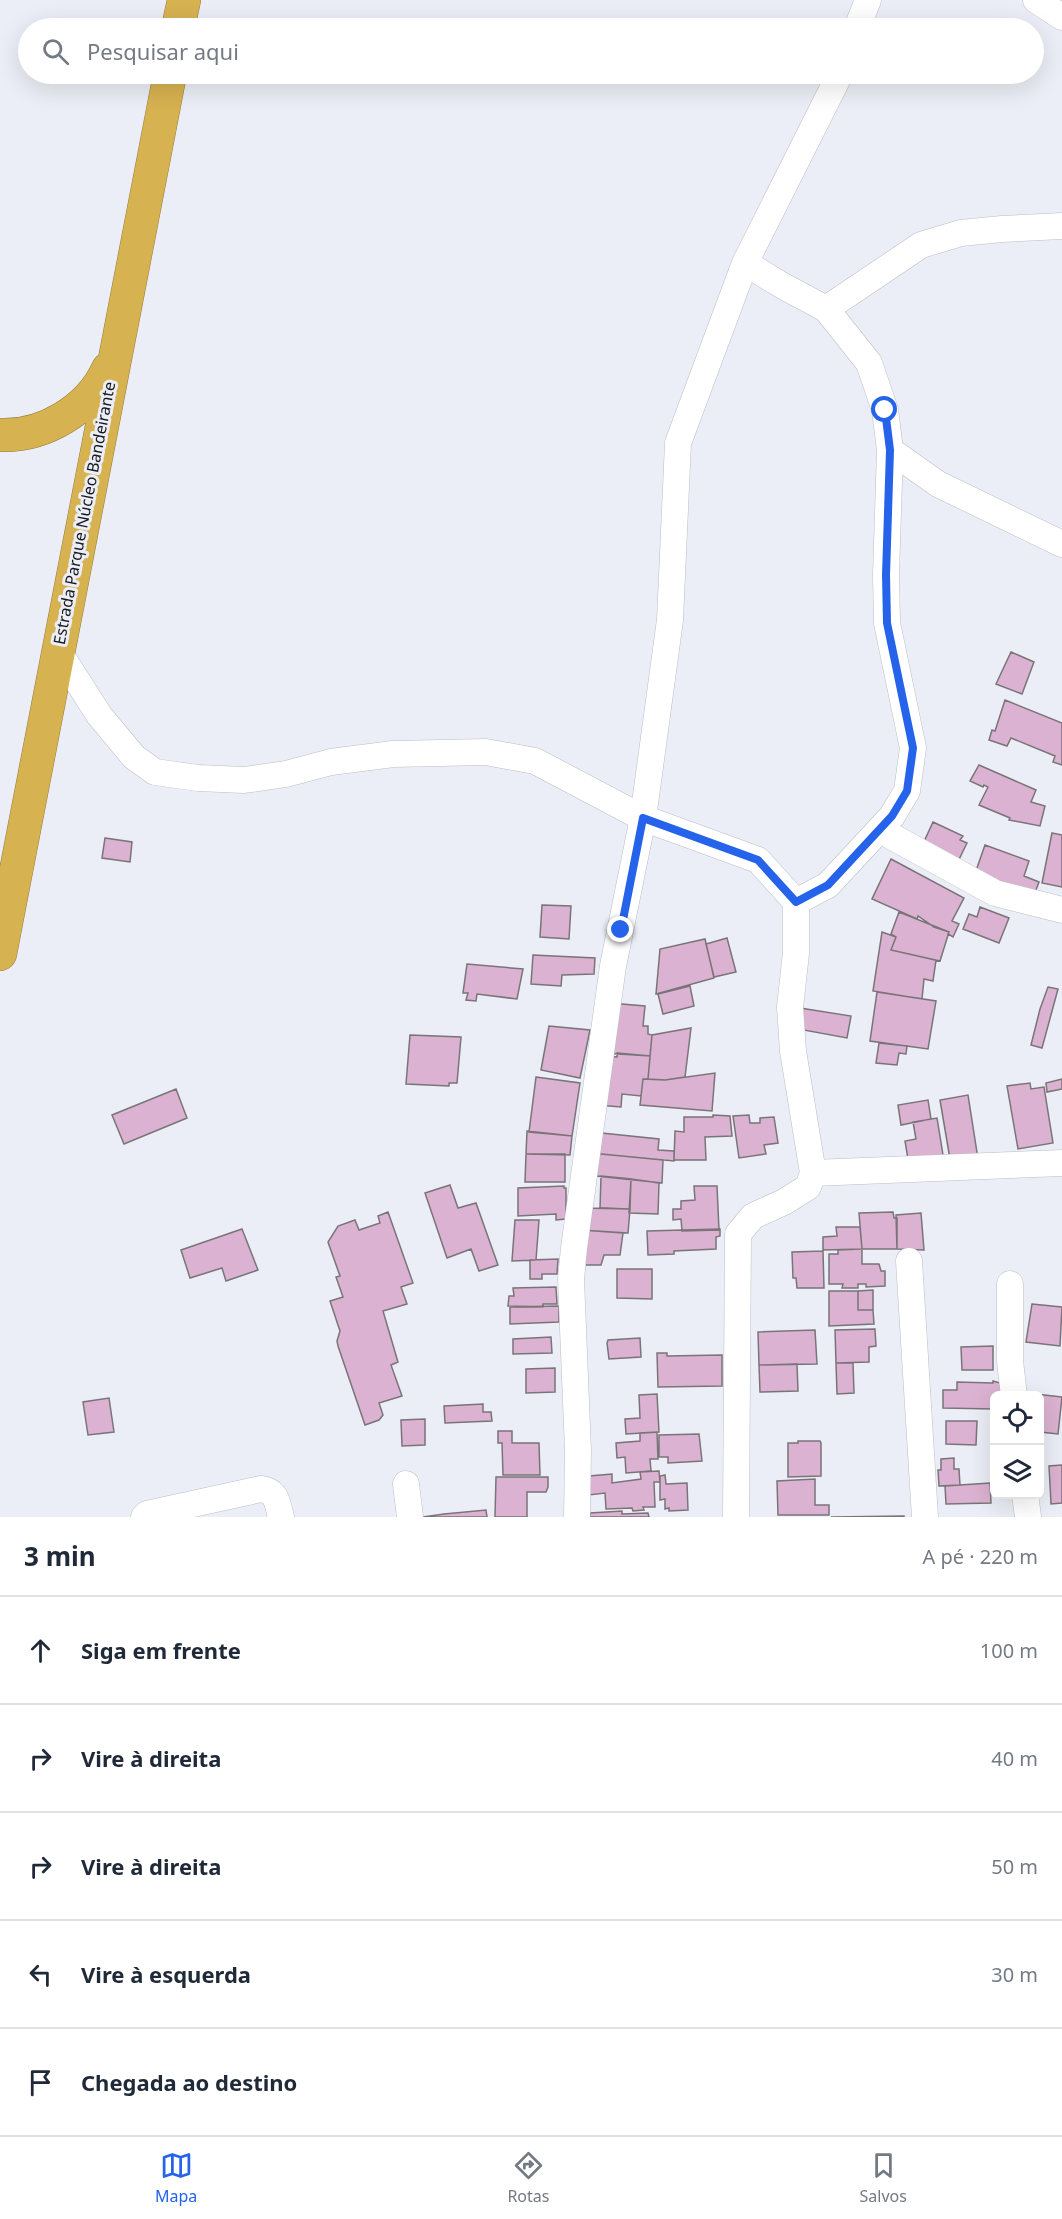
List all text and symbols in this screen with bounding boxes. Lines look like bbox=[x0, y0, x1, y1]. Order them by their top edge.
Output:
search box bbox=[18, 18, 1044, 84]
icon: search bbox=[39, 35, 72, 68]
text: Pesquisar aqui bbox=[87, 36, 239, 66]
street label: Estrada Parque Núcleo Bandeirante bbox=[48, 380, 120, 646]
route start bbox=[871, 396, 897, 422]
route end bbox=[607, 916, 633, 942]
map controls bbox=[990, 1391, 1044, 1499]
button: locate bbox=[990, 1391, 1044, 1445]
button: layers bbox=[990, 1445, 1044, 1499]
text: 3 min bbox=[24, 1538, 96, 1574]
text: A pé · 220 m bbox=[922, 1543, 1038, 1570]
icon: ahead bbox=[24, 1634, 57, 1667]
text: Siga em frente bbox=[81, 1635, 241, 1665]
text: 100 m bbox=[980, 1637, 1038, 1664]
icon: right bbox=[24, 1742, 57, 1775]
text: Vire à direita bbox=[81, 1743, 221, 1773]
text: 40 m bbox=[991, 1745, 1038, 1772]
icon: right bbox=[24, 1850, 57, 1883]
text: Vire à direita bbox=[81, 1851, 221, 1881]
text: 50 m bbox=[991, 1853, 1038, 1880]
icon: left bbox=[24, 1958, 57, 1991]
text: Vire à esquerda bbox=[81, 1959, 251, 1989]
text: 30 m bbox=[991, 1961, 1038, 1988]
icon: arrive bbox=[24, 2066, 57, 2099]
text: Chegada ao destino bbox=[81, 2067, 297, 2097]
tab: Mapa bbox=[155, 2149, 197, 2207]
tab: Rotas bbox=[507, 2149, 549, 2207]
tab: Salvos bbox=[860, 2149, 907, 2207]

